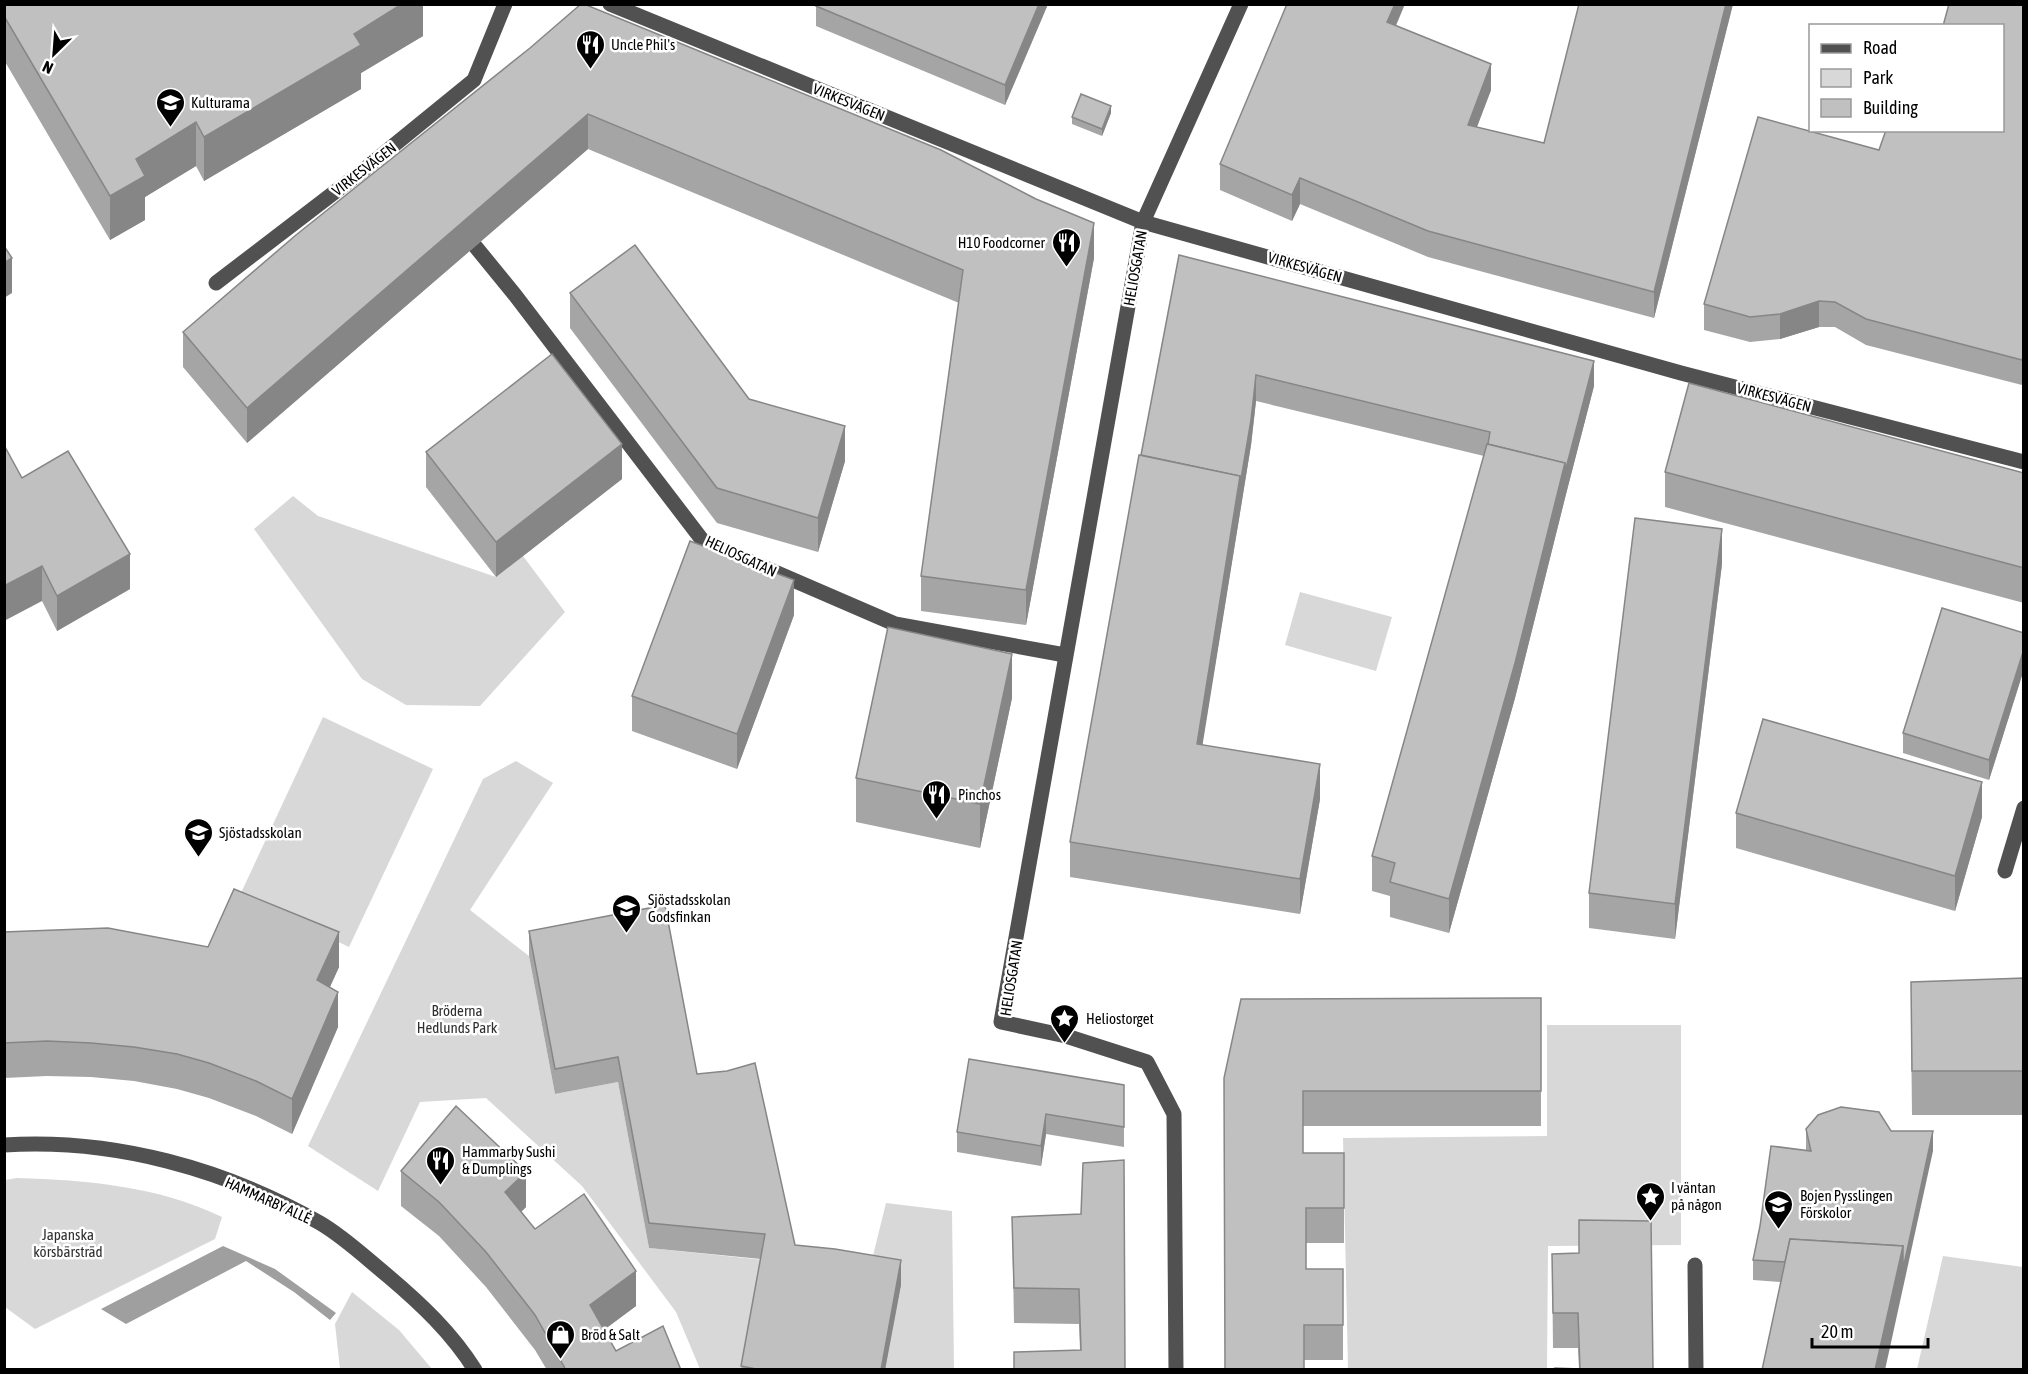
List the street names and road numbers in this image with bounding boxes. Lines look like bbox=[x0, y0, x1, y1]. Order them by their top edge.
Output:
street label: VIRKESVÄGEN bbox=[810, 80, 888, 124]
street label: VIRKESVÄGEN bbox=[329, 139, 399, 199]
street label: HELIOSGATAN bbox=[1120, 229, 1150, 307]
street label: VIRKESVÄGEN bbox=[1266, 248, 1344, 286]
street label: VIRKESVÄGEN bbox=[1735, 379, 1813, 415]
street label: HELIOSGATAN bbox=[703, 532, 779, 580]
street label: HELIOSGATAN bbox=[997, 939, 1025, 1017]
street label: HAMMARBY ALLÉ bbox=[222, 1173, 314, 1227]

